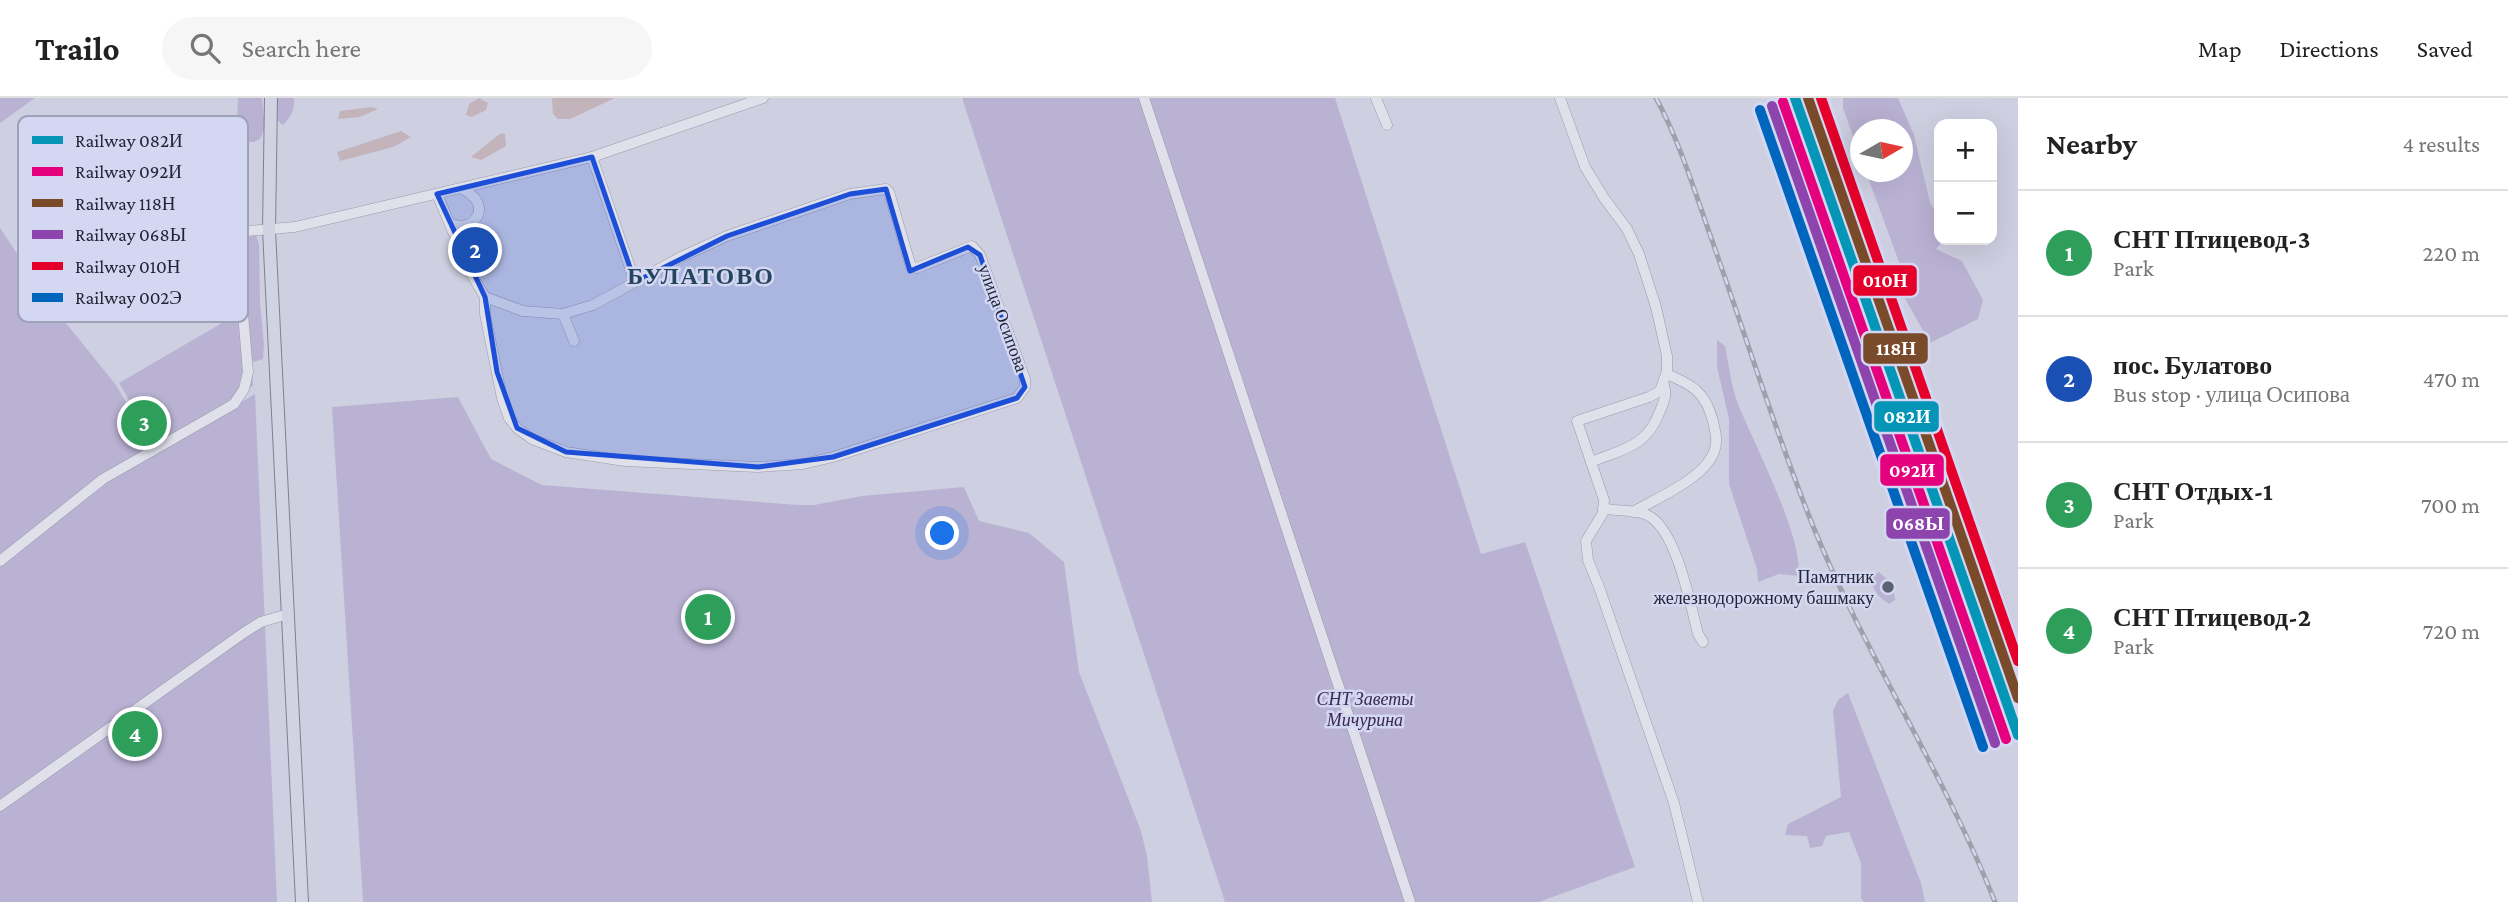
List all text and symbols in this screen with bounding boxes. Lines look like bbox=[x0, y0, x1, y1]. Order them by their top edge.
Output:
search box bbox=[162, 17, 652, 80]
icon: search bbox=[186, 29, 224, 67]
text: Trailo bbox=[35, 30, 120, 67]
text: Search here bbox=[242, 34, 361, 63]
text: Map bbox=[2198, 35, 2242, 62]
text: Directions bbox=[2280, 35, 2379, 62]
text: Saved bbox=[2417, 35, 2473, 62]
legend bbox=[18, 116, 248, 322]
north arrow bbox=[1850, 119, 1913, 182]
map controls bbox=[1934, 119, 1997, 245]
button: + bbox=[1934, 119, 1997, 182]
text: Nearby bbox=[2046, 127, 2137, 160]
text: Railway 082И bbox=[75, 130, 183, 151]
text: 4 results bbox=[2402, 131, 2480, 157]
text: Railway 092И bbox=[75, 161, 182, 182]
button: − bbox=[1934, 182, 1997, 245]
text: Railway 118Н bbox=[75, 193, 176, 214]
text: Railway 068Ы bbox=[75, 224, 186, 245]
pin: 2 bbox=[452, 224, 498, 276]
text: СНТ Птицевод-3 bbox=[2113, 225, 2311, 254]
text: 1 bbox=[2065, 240, 2073, 266]
text: 220 m bbox=[2422, 240, 2480, 266]
text: Park bbox=[2113, 255, 2154, 281]
text: Railway 010Н bbox=[75, 256, 181, 277]
street label: улица Осипова bbox=[974, 261, 1032, 375]
district label: БУЛАТОВО bbox=[627, 262, 775, 289]
line badge: 010Н bbox=[1852, 264, 1918, 297]
text: 010Н bbox=[1863, 270, 1908, 291]
text: Railway 002Э bbox=[75, 287, 182, 308]
line badge: 118Н bbox=[1862, 332, 1929, 365]
text: 118Н bbox=[1876, 338, 1916, 359]
text: пос. Булатово bbox=[2113, 351, 2272, 380]
text: 2 bbox=[2063, 366, 2075, 392]
text: 470 m bbox=[2423, 366, 2480, 392]
text: Bus stop · улица Осипова bbox=[2113, 381, 2350, 407]
pin: 3 bbox=[121, 397, 167, 449]
line badge: 082И bbox=[1873, 400, 1940, 433]
text: 082И bbox=[1884, 406, 1931, 427]
line badge: 092И bbox=[1879, 453, 1945, 487]
text: 092И bbox=[1889, 460, 1935, 481]
text: СНТ Отдых-1 bbox=[2113, 477, 2273, 506]
text: 3 bbox=[2063, 492, 2075, 518]
text: 700 m bbox=[2421, 492, 2480, 518]
line badge: 068Ы bbox=[1885, 507, 1951, 540]
text: Park bbox=[2113, 507, 2154, 533]
text: 068Ы bbox=[1892, 513, 1944, 534]
your location bbox=[925, 516, 959, 550]
place label: Памятник железнодорожному башмаку bbox=[1652, 567, 1874, 608]
marker: Памятник железнодорожному башмаку bbox=[1880, 579, 1896, 595]
pin: 1 bbox=[685, 591, 731, 643]
text: СНТ Птицевод-2 bbox=[2113, 603, 2311, 632]
text: 4 bbox=[2063, 618, 2075, 644]
text: 720 m bbox=[2423, 618, 2480, 644]
text: Park bbox=[2113, 633, 2154, 659]
park label: СНТ Заветы Мичурина bbox=[1316, 689, 1414, 730]
pin: 4 bbox=[112, 708, 158, 760]

